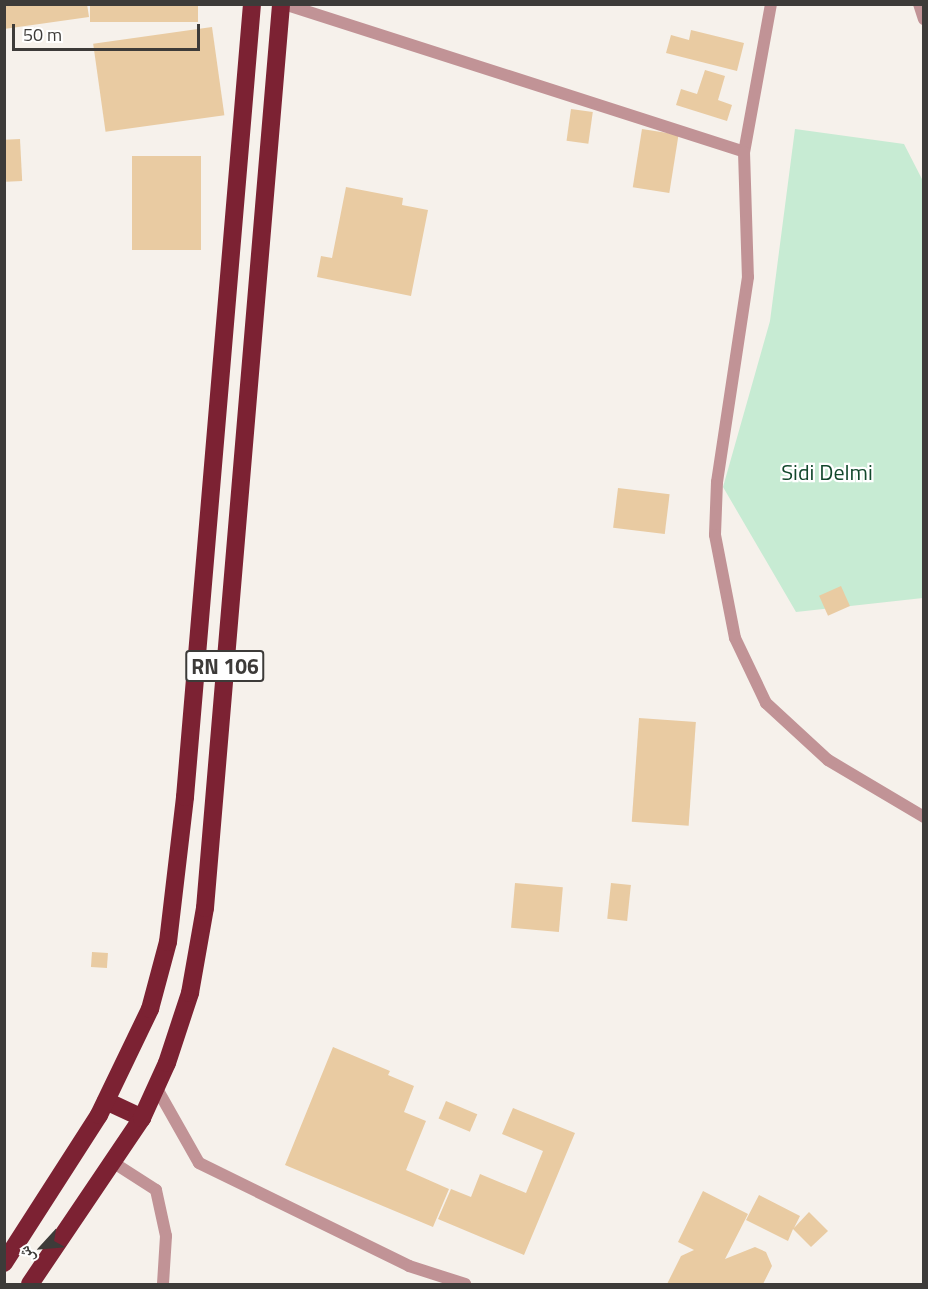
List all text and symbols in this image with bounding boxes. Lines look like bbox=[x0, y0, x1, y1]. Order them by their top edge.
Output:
scale bar bbox=[15, 12, 202, 50]
text: 50 m bbox=[23, 21, 62, 48]
park label: Sidi Delmi bbox=[781, 460, 873, 486]
road number: RN 106 bbox=[184, 648, 266, 684]
north arrow bbox=[12, 1217, 72, 1277]
text: ش bbox=[11, 1242, 40, 1268]

